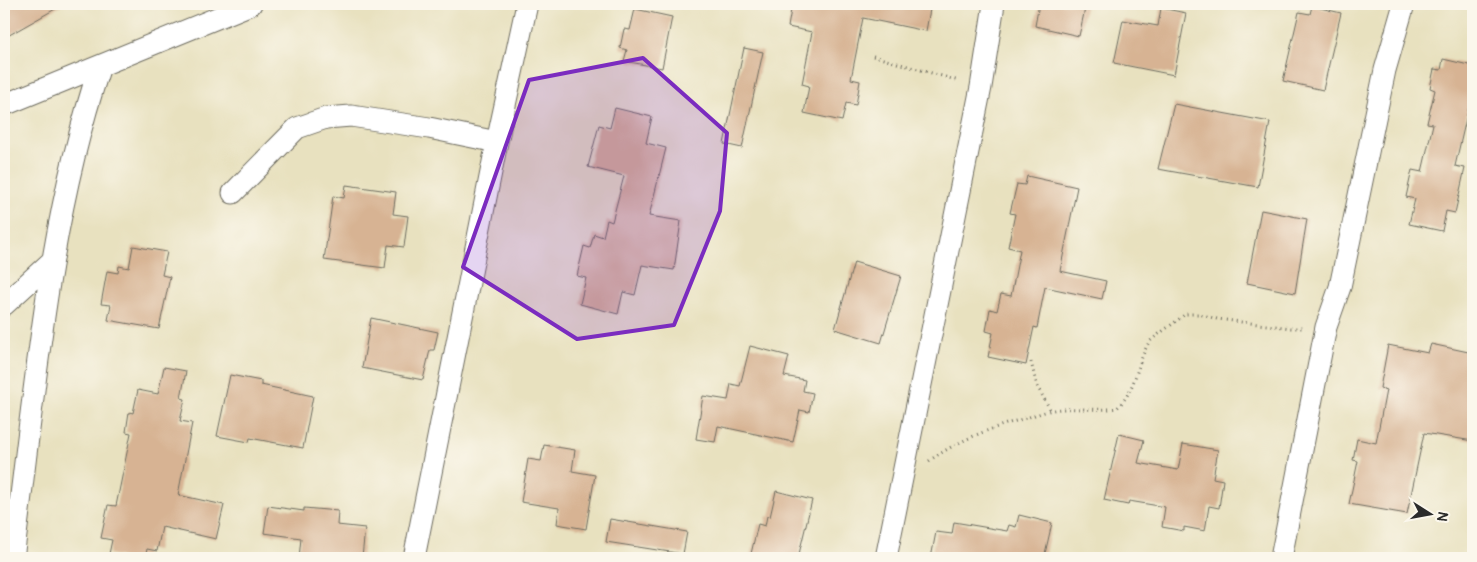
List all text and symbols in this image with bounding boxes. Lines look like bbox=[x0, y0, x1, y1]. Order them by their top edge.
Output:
north arrow bbox=[1404, 490, 1454, 540]
text: N bbox=[1433, 510, 1452, 523]

